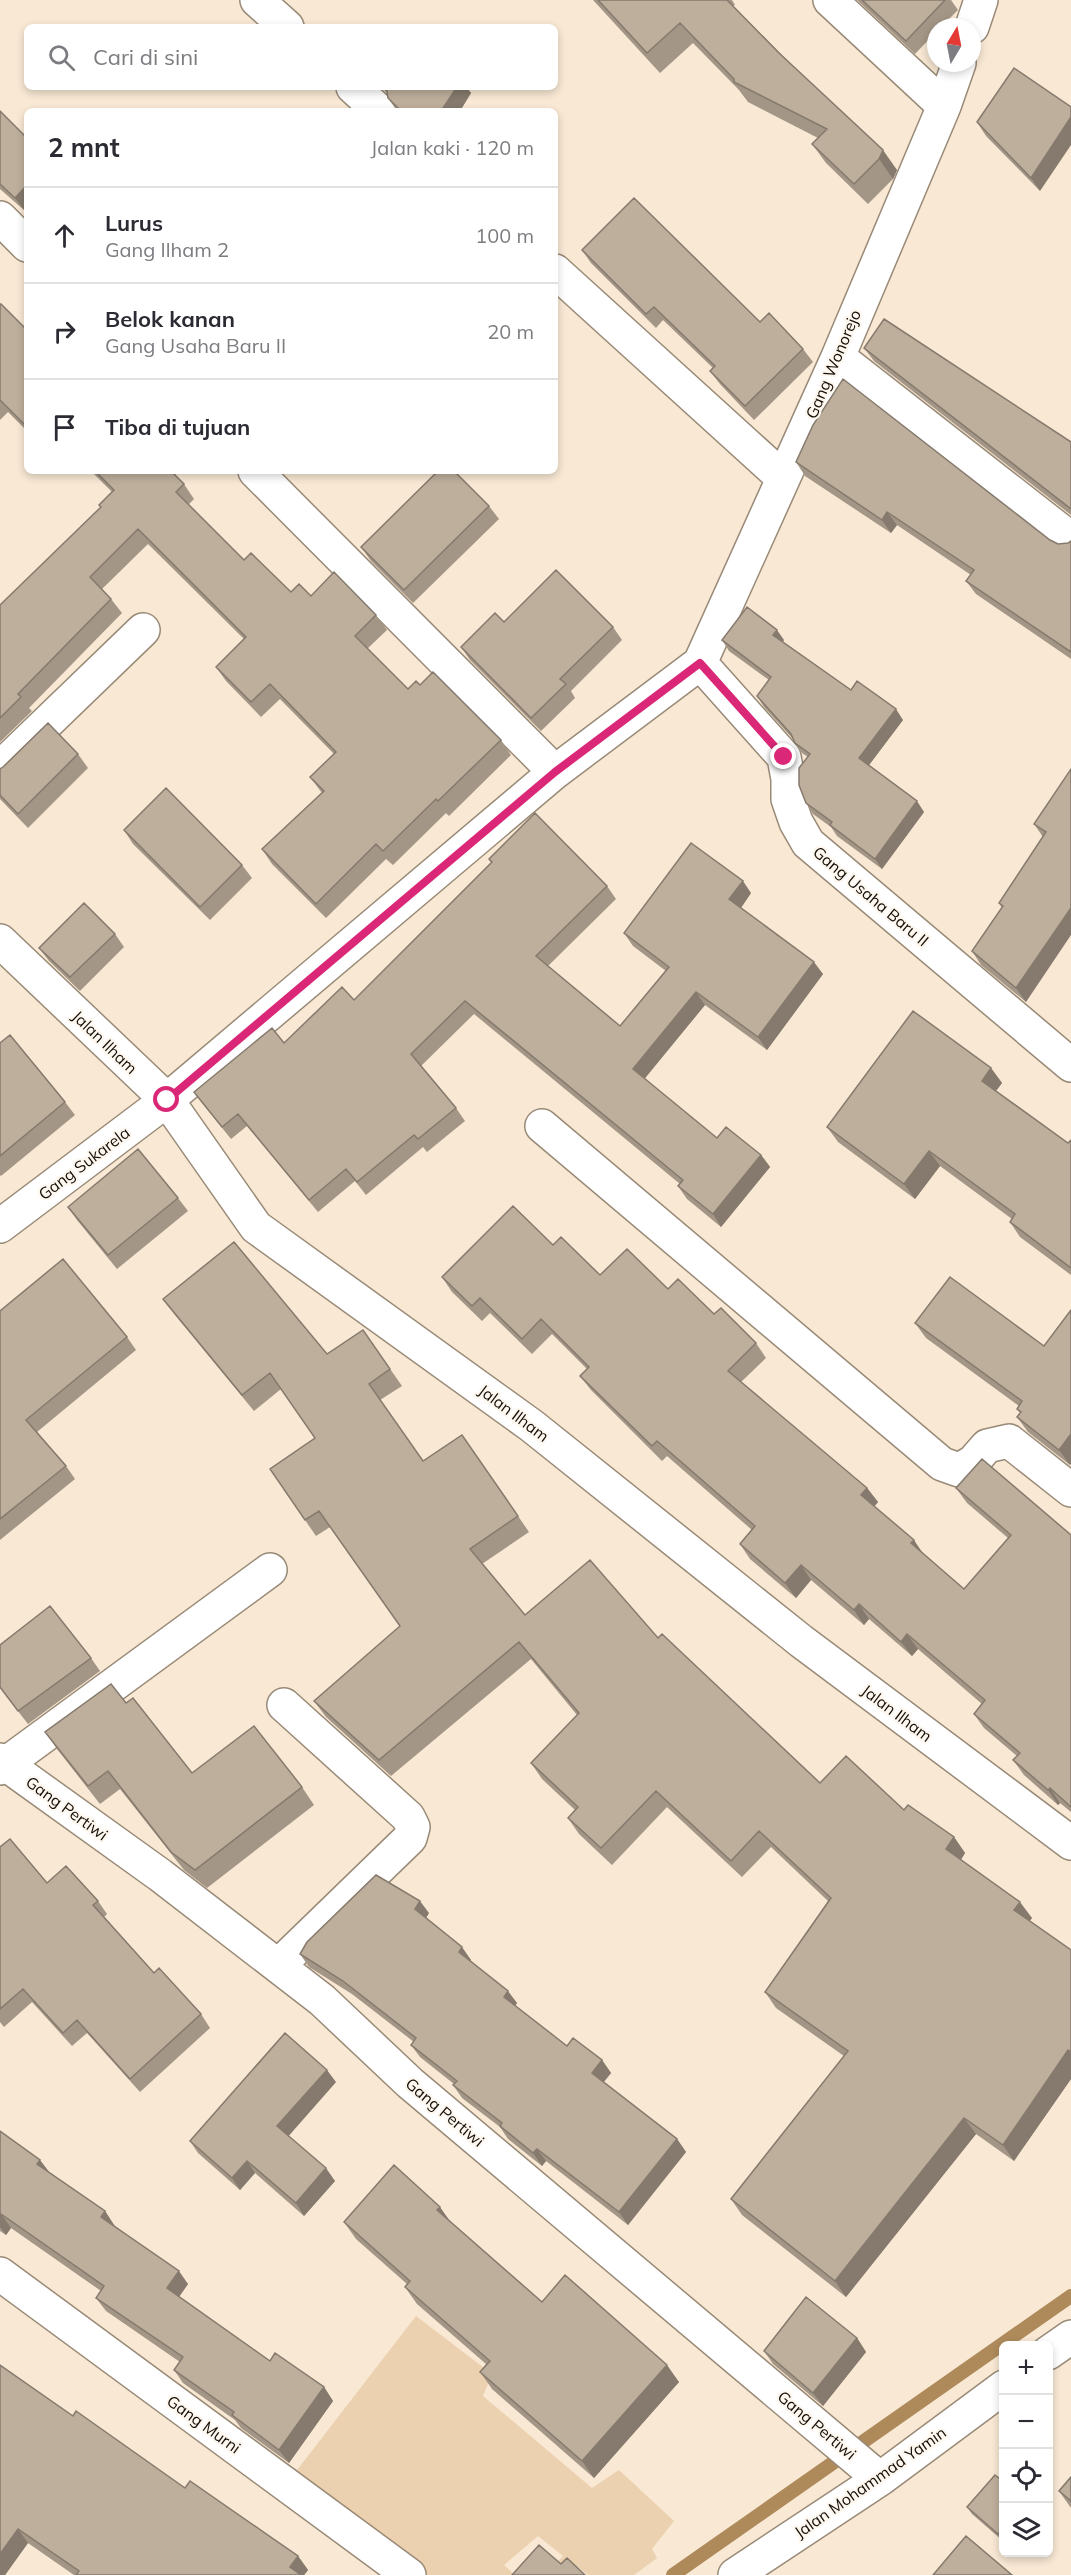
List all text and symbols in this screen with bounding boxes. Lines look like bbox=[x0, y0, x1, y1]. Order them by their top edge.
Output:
north arrow bbox=[927, 18, 981, 72]
search box bbox=[24, 24, 558, 90]
icon: search bbox=[45, 41, 78, 74]
text: Cari di sini bbox=[93, 43, 198, 71]
text: 2 mnt bbox=[48, 131, 120, 164]
text: Jalan kaki · 120 m bbox=[371, 135, 534, 160]
text: Lurus bbox=[105, 209, 163, 237]
icon: ahead bbox=[48, 219, 81, 252]
text: 100 m bbox=[475, 223, 534, 248]
text: Gang Ilham 2 bbox=[105, 237, 229, 262]
text: Belok kanan bbox=[105, 305, 235, 333]
street label: Gang Wonorejo bbox=[801, 307, 865, 421]
icon: right bbox=[48, 315, 81, 348]
text: 20 m bbox=[487, 319, 534, 344]
text: Gang Usaha Baru II bbox=[105, 333, 286, 358]
icon: arrive bbox=[48, 411, 81, 444]
text: Tiba di tujuan bbox=[105, 413, 250, 441]
route end bbox=[770, 743, 796, 769]
street label: Gang Usaha Baru II bbox=[809, 842, 933, 950]
street label: Jalan Ilham bbox=[68, 1006, 142, 1078]
route start bbox=[153, 1086, 179, 1112]
street label: Gang Sukarela bbox=[34, 1122, 134, 1204]
street label: Jalan Ilham bbox=[475, 1380, 553, 1446]
street label: Jalan Ilham bbox=[858, 1680, 936, 1746]
street label: Gang Pertiwi bbox=[22, 1772, 112, 1844]
street label: Gang Pertiwi bbox=[402, 2073, 488, 2151]
map controls bbox=[999, 2341, 1053, 2557]
button: + bbox=[999, 2341, 1053, 2395]
street label: Gang Pertiwi bbox=[774, 2386, 860, 2464]
street label: Gang Murni bbox=[163, 2391, 245, 2457]
button: − bbox=[999, 2395, 1053, 2449]
street label: Jalan Mohammad Yamin bbox=[790, 2422, 950, 2542]
button: locate bbox=[999, 2449, 1053, 2503]
button: layers bbox=[999, 2503, 1053, 2557]

